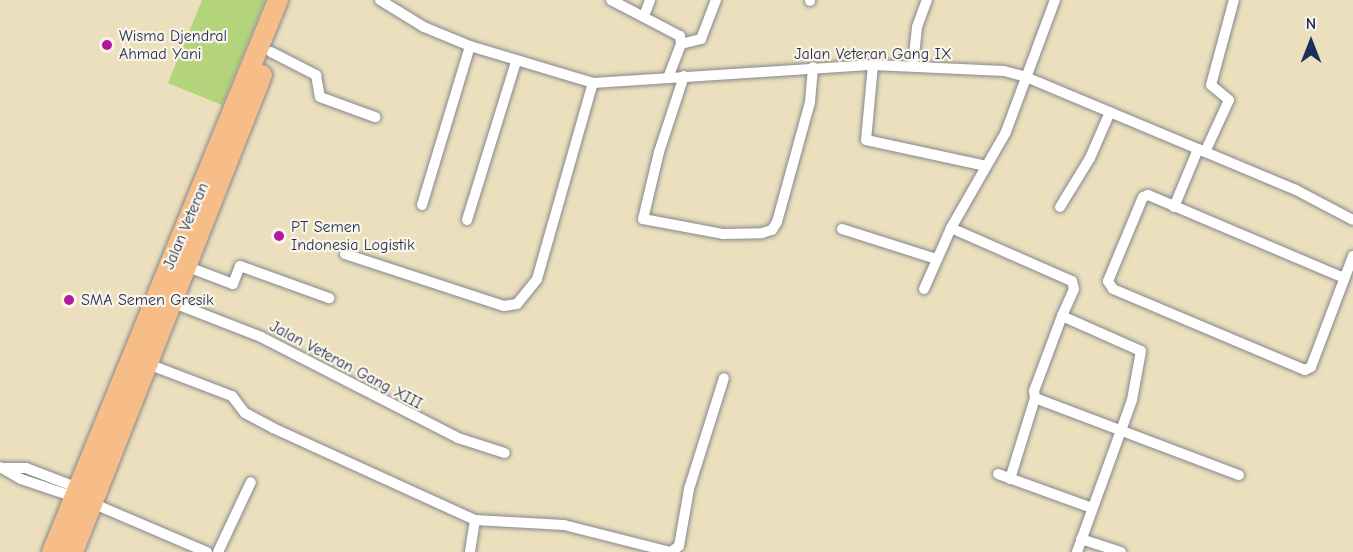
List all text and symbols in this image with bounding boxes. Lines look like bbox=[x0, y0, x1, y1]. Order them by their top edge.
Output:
north arrow bbox=[1281, 12, 1341, 72]
text: N bbox=[1306, 15, 1316, 33]
place label: Wisma Djendral Ahmad Yani bbox=[119, 26, 227, 64]
marker: Wisma Djendral Ahmad Yani bbox=[100, 38, 114, 52]
street label: Jalan Veteran Gang IX bbox=[794, 44, 952, 64]
street label: Jalan Veteran bbox=[159, 180, 213, 272]
place label: PT Semen Indonesia Logistik bbox=[291, 217, 415, 255]
marker: PT Semen Indonesia Logistik bbox=[272, 229, 286, 243]
place label: SMA Semen Gresik bbox=[81, 290, 214, 310]
marker: SMA Semen Gresik bbox=[62, 293, 76, 307]
street label: Jalan Veteran Gang XIII bbox=[266, 317, 426, 413]

